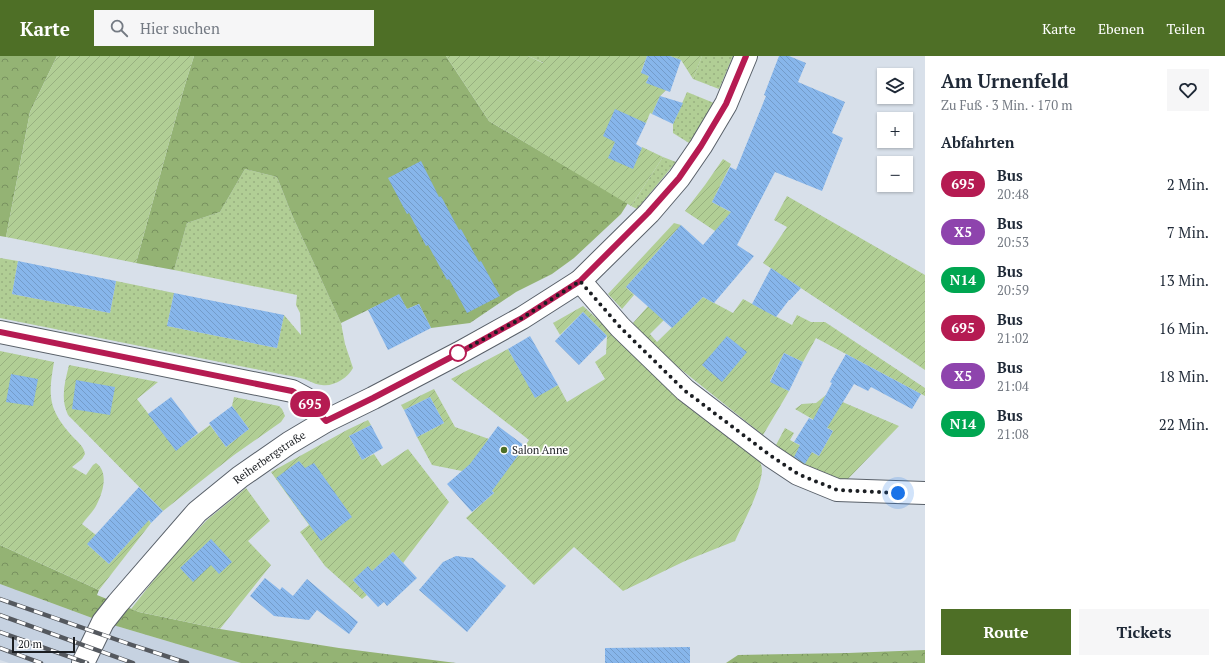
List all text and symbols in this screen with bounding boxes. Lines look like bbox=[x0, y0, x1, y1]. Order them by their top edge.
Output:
search box bbox=[94, 10, 374, 46]
text: Karte bbox=[20, 16, 70, 41]
icon: search bbox=[108, 17, 130, 39]
text: Hier suchen bbox=[140, 18, 220, 38]
text: Karte bbox=[1042, 19, 1076, 38]
text: Ebenen bbox=[1098, 19, 1144, 38]
text: Teilen bbox=[1166, 19, 1205, 38]
map controls bbox=[877, 68, 913, 192]
button: layers bbox=[877, 68, 913, 104]
text: Am Urnenfeld bbox=[941, 68, 1069, 93]
button: heart bbox=[1167, 69, 1209, 111]
text: Zu Fuß · 3 Min. · 170 m bbox=[941, 96, 1073, 114]
button: + bbox=[877, 112, 913, 148]
text: Abfahrten bbox=[941, 132, 1014, 152]
button: − bbox=[877, 156, 913, 192]
text: Bus bbox=[997, 165, 1023, 185]
text: 695 bbox=[951, 174, 975, 193]
text: 2 Min. bbox=[1167, 174, 1209, 194]
text: 20:48 bbox=[997, 185, 1029, 203]
text: Bus bbox=[997, 213, 1023, 233]
text: X5 bbox=[954, 222, 972, 241]
text: 7 Min. bbox=[1167, 222, 1209, 242]
text: 20:53 bbox=[997, 233, 1029, 251]
text: Bus bbox=[997, 261, 1023, 281]
text: N14 bbox=[950, 270, 976, 289]
text: 13 Min. bbox=[1159, 270, 1209, 290]
text: 20:59 bbox=[997, 281, 1029, 299]
text: Bus bbox=[997, 309, 1023, 329]
text: 695 bbox=[951, 318, 975, 337]
text: 16 Min. bbox=[1159, 318, 1209, 338]
text: 21:02 bbox=[997, 329, 1029, 347]
unlabelled marker bbox=[449, 344, 467, 362]
text: Bus bbox=[997, 357, 1023, 377]
text: X5 bbox=[954, 366, 972, 385]
text: 18 Min. bbox=[1159, 366, 1209, 386]
text: 21:04 bbox=[997, 377, 1029, 395]
line badge: 695 bbox=[287, 391, 333, 417]
text: 695 bbox=[298, 394, 322, 413]
text: Bus bbox=[997, 405, 1023, 425]
text: N14 bbox=[950, 414, 976, 433]
text: 22 Min. bbox=[1159, 414, 1209, 434]
text: 21:08 bbox=[997, 425, 1029, 443]
street label: Reiherbergstraße bbox=[230, 428, 308, 487]
place label: Salon Anne bbox=[512, 443, 568, 457]
marker: Salon Anne bbox=[499, 445, 509, 455]
your location bbox=[888, 483, 908, 503]
button: Route bbox=[941, 609, 1071, 655]
button: Tickets bbox=[1079, 609, 1209, 655]
scale bar bbox=[12, 635, 75, 654]
text: 20 m bbox=[18, 637, 42, 651]

